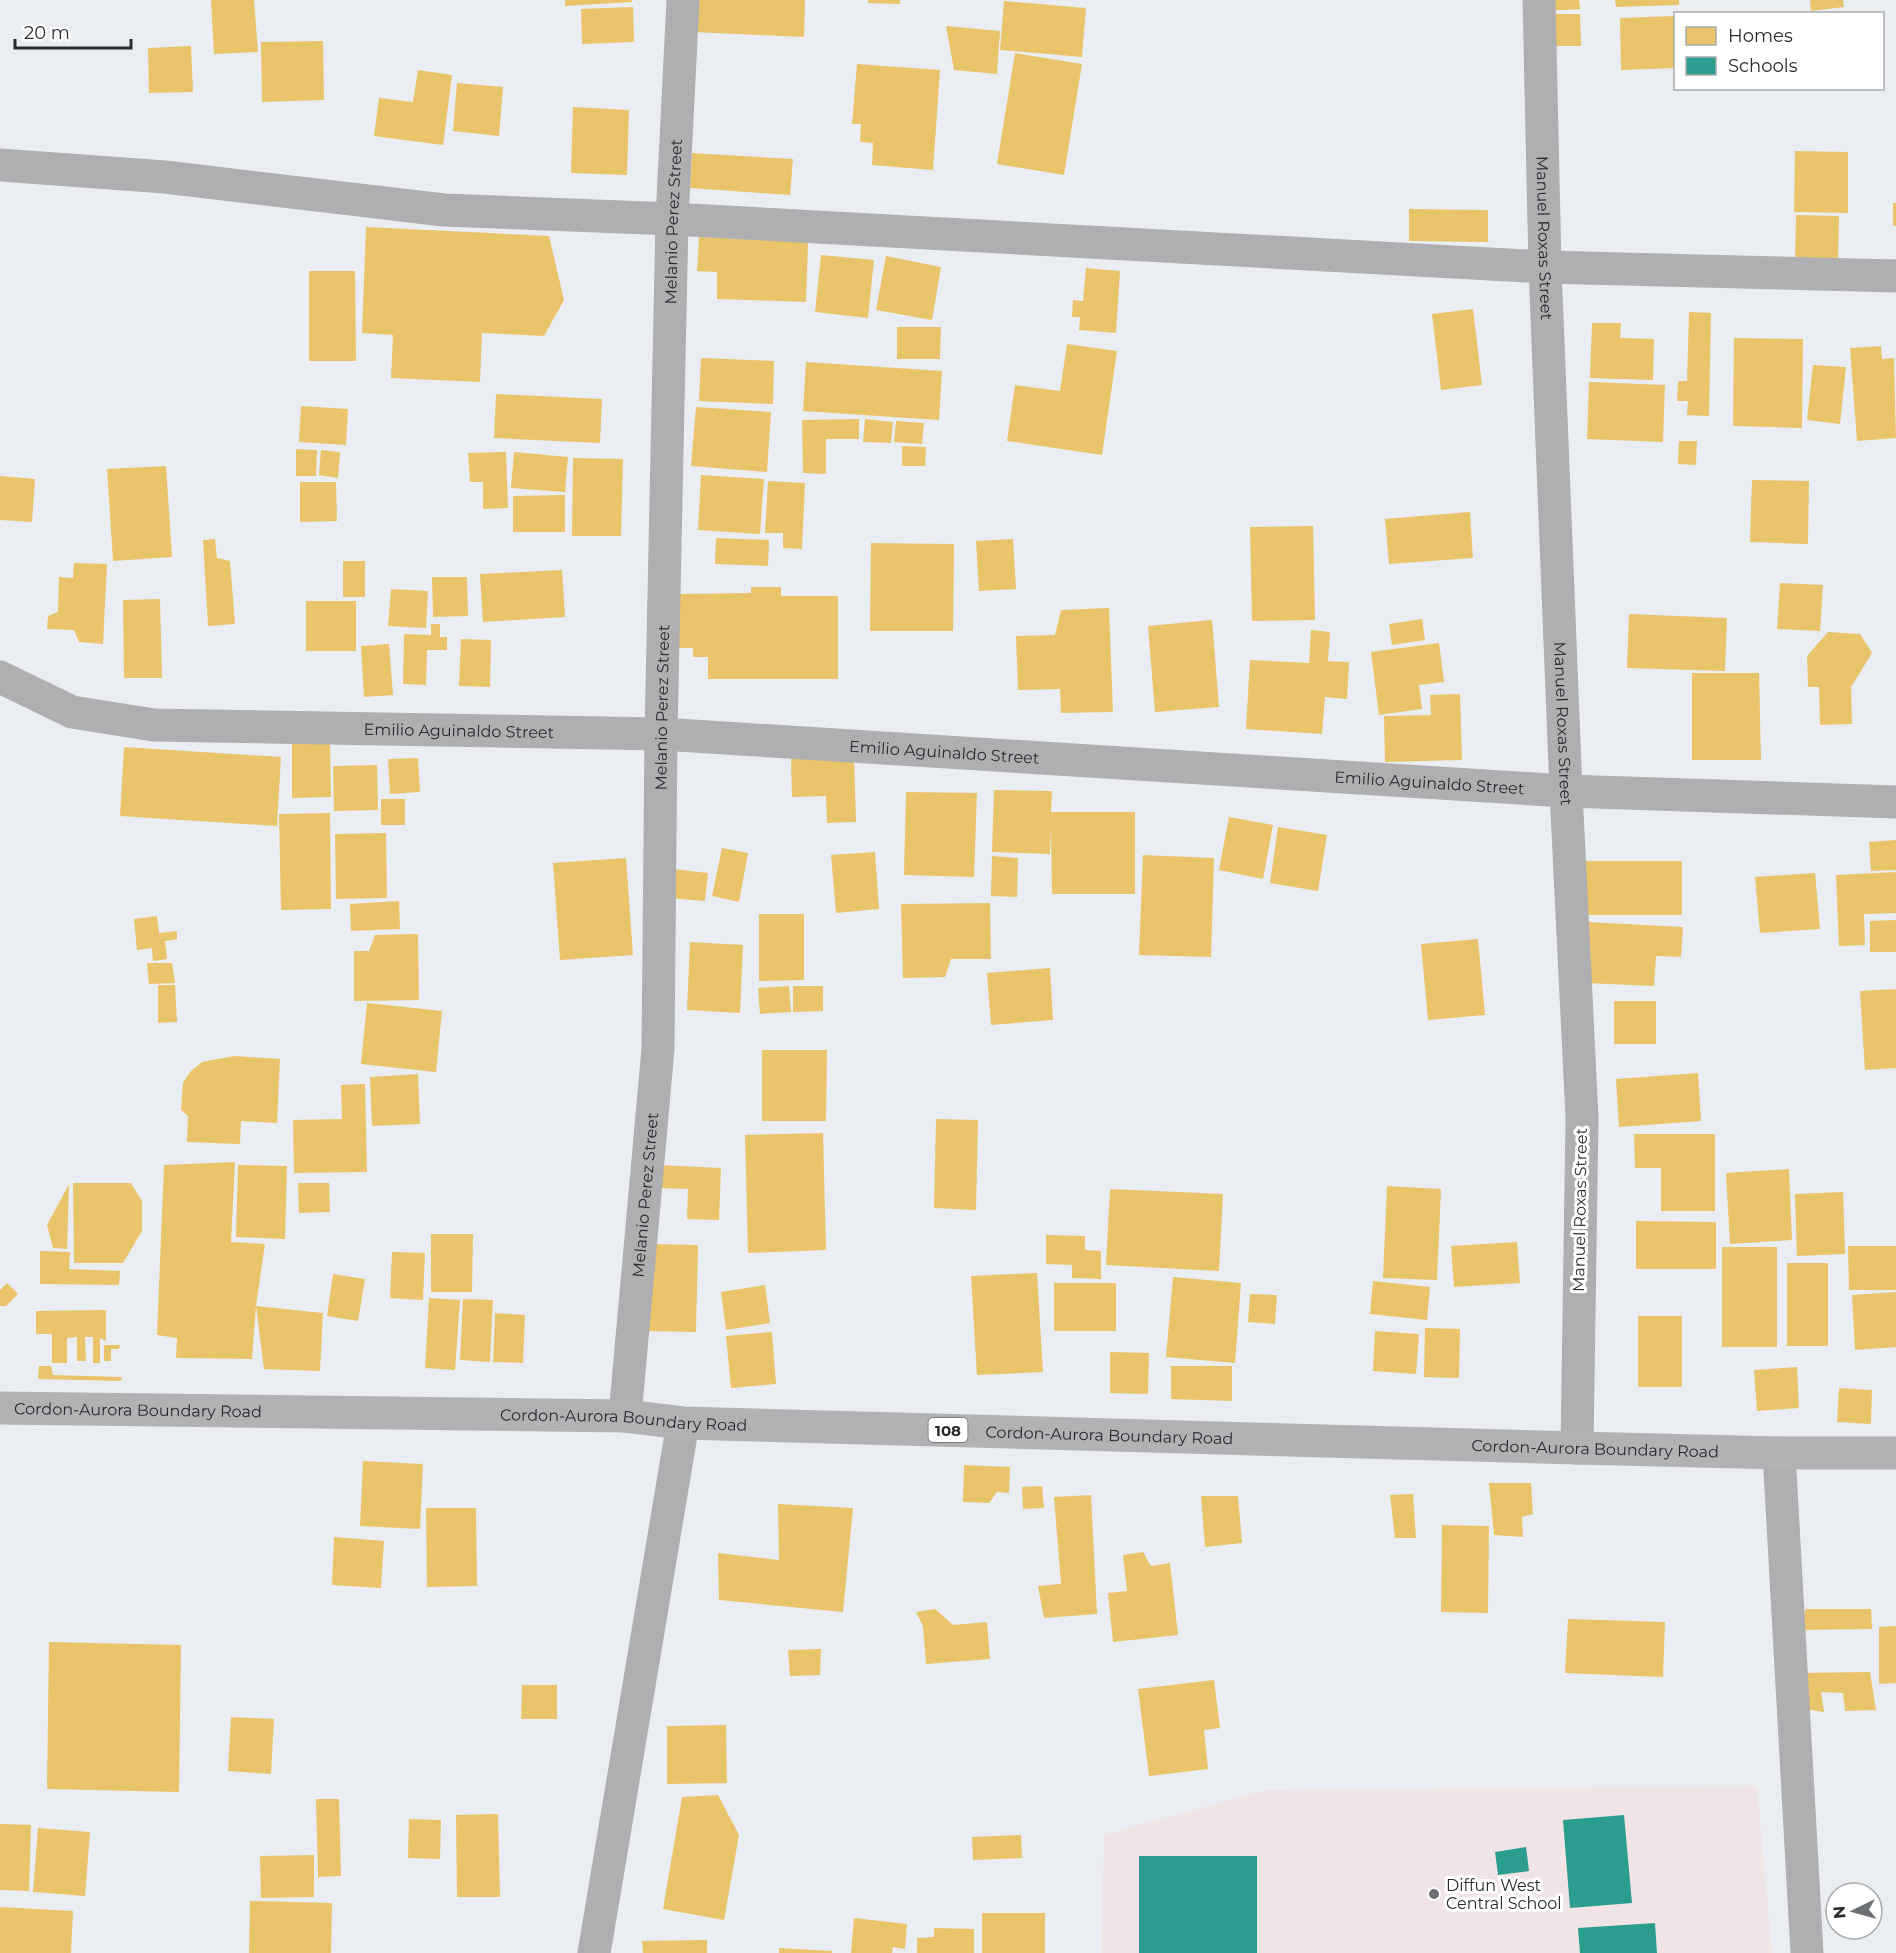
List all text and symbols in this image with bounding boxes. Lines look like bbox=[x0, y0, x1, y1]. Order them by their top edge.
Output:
scale bar bbox=[15, 12, 130, 50]
legend bbox=[1674, 12, 1884, 90]
text: 20 m bbox=[24, 22, 70, 44]
text: Homes bbox=[1728, 25, 1793, 47]
text: Schools bbox=[1728, 55, 1798, 77]
street label: Melanio Perez Street bbox=[661, 138, 686, 305]
street label: Manuel Roxas Street bbox=[1533, 156, 1557, 321]
street label: Melanio Perez Street bbox=[651, 624, 673, 790]
street label: Manuel Roxas Street bbox=[1551, 641, 1576, 807]
street label: Emilio Aguinaldo Street bbox=[363, 719, 555, 742]
street label: Emilio Aguinaldo Street bbox=[849, 736, 1040, 767]
street label: Emilio Aguinaldo Street bbox=[1334, 767, 1525, 798]
street label: Melanio Perez Street bbox=[628, 1111, 662, 1278]
street label: Manuel Roxas Street bbox=[1569, 1127, 1591, 1292]
street label: Cordon-Aurora Boundary Road bbox=[14, 1399, 262, 1421]
street label: Cordon-Aurora Boundary Road bbox=[500, 1405, 748, 1434]
road number: 108 bbox=[928, 1418, 968, 1442]
street label: Cordon-Aurora Boundary Road bbox=[985, 1422, 1233, 1448]
street label: Cordon-Aurora Boundary Road bbox=[1471, 1436, 1719, 1461]
place label: Diffun West Central School bbox=[1446, 1876, 1562, 1913]
north arrow bbox=[1824, 1881, 1884, 1941]
marker: Diffun West Central School bbox=[1427, 1887, 1441, 1901]
text: N bbox=[1830, 1905, 1850, 1920]

